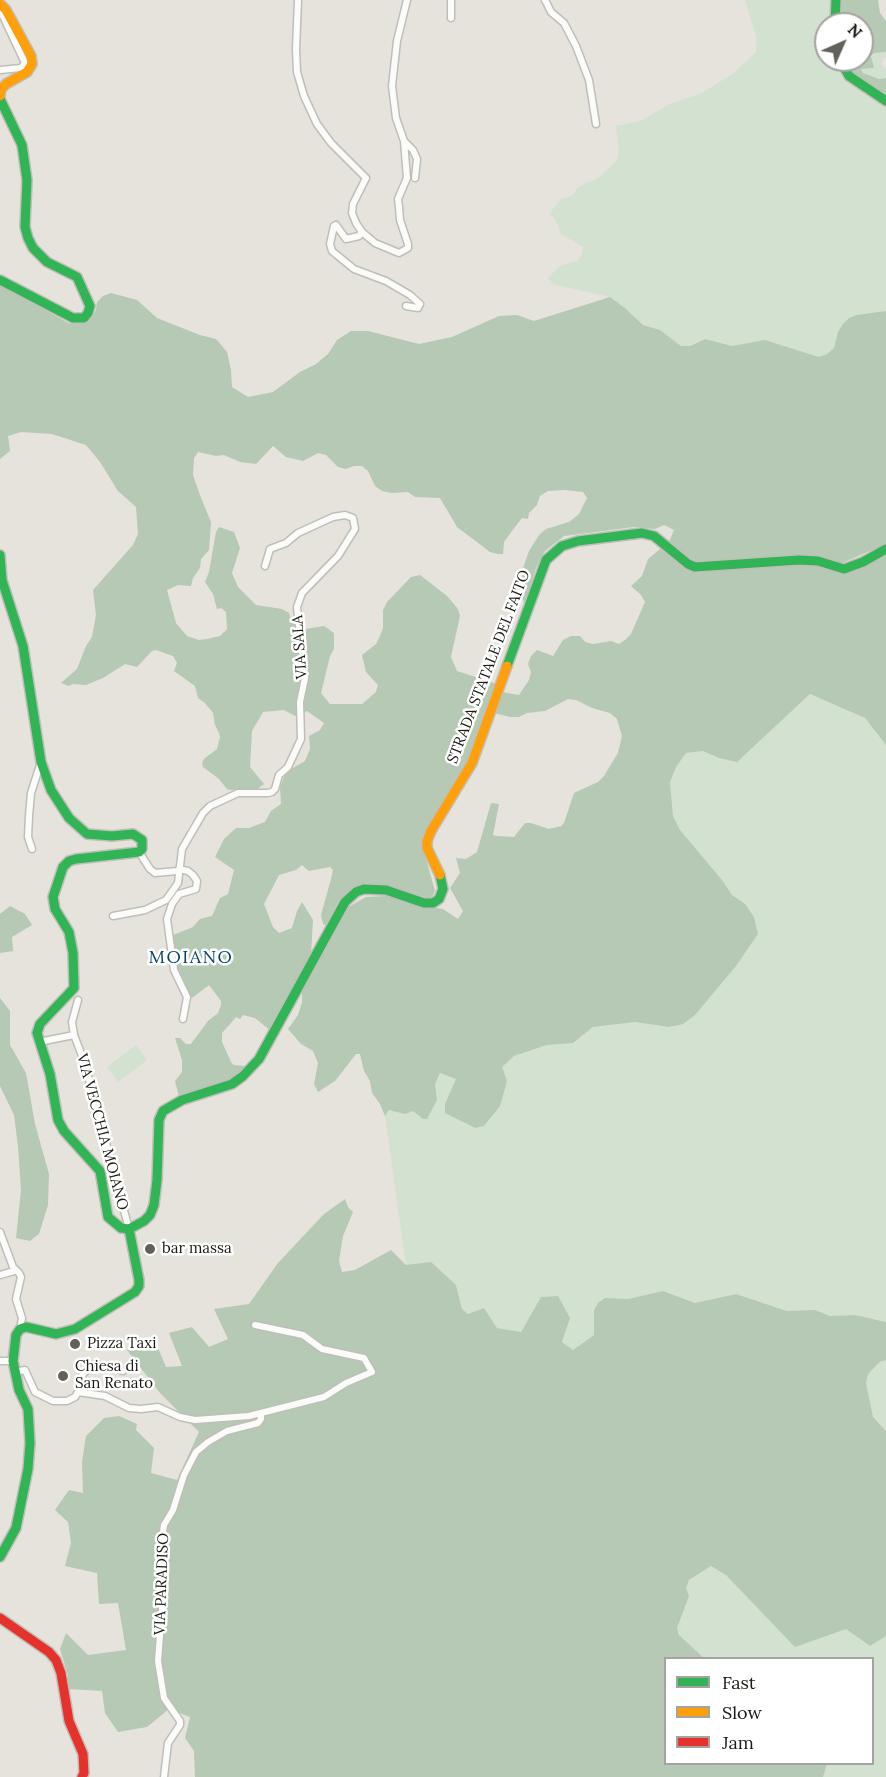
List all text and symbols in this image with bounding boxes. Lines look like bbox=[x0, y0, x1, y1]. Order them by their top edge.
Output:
north arrow bbox=[814, 12, 874, 72]
text: N bbox=[844, 19, 867, 42]
street label: STRADA STATALE DEL FAITO bbox=[444, 568, 534, 766]
street label: VIA SALA bbox=[289, 614, 311, 680]
district label: MOIANO bbox=[149, 947, 233, 969]
street label: VIA VECCHIA MOIANO bbox=[72, 1052, 132, 1212]
place label: bar massa bbox=[162, 1240, 232, 1258]
marker: bar massa bbox=[143, 1242, 157, 1256]
place label: Pizza Taxi bbox=[87, 1335, 156, 1353]
marker: Pizza Taxi bbox=[68, 1337, 82, 1351]
place label: Chiesa di San Renato bbox=[75, 1358, 153, 1393]
marker: Chiesa di San Renato bbox=[56, 1369, 70, 1383]
street label: VIA PARADISO bbox=[151, 1533, 173, 1635]
legend bbox=[664, 1657, 874, 1765]
text: Fast bbox=[722, 1671, 756, 1694]
text: Slow bbox=[722, 1701, 762, 1724]
text: Jam bbox=[722, 1731, 754, 1754]

